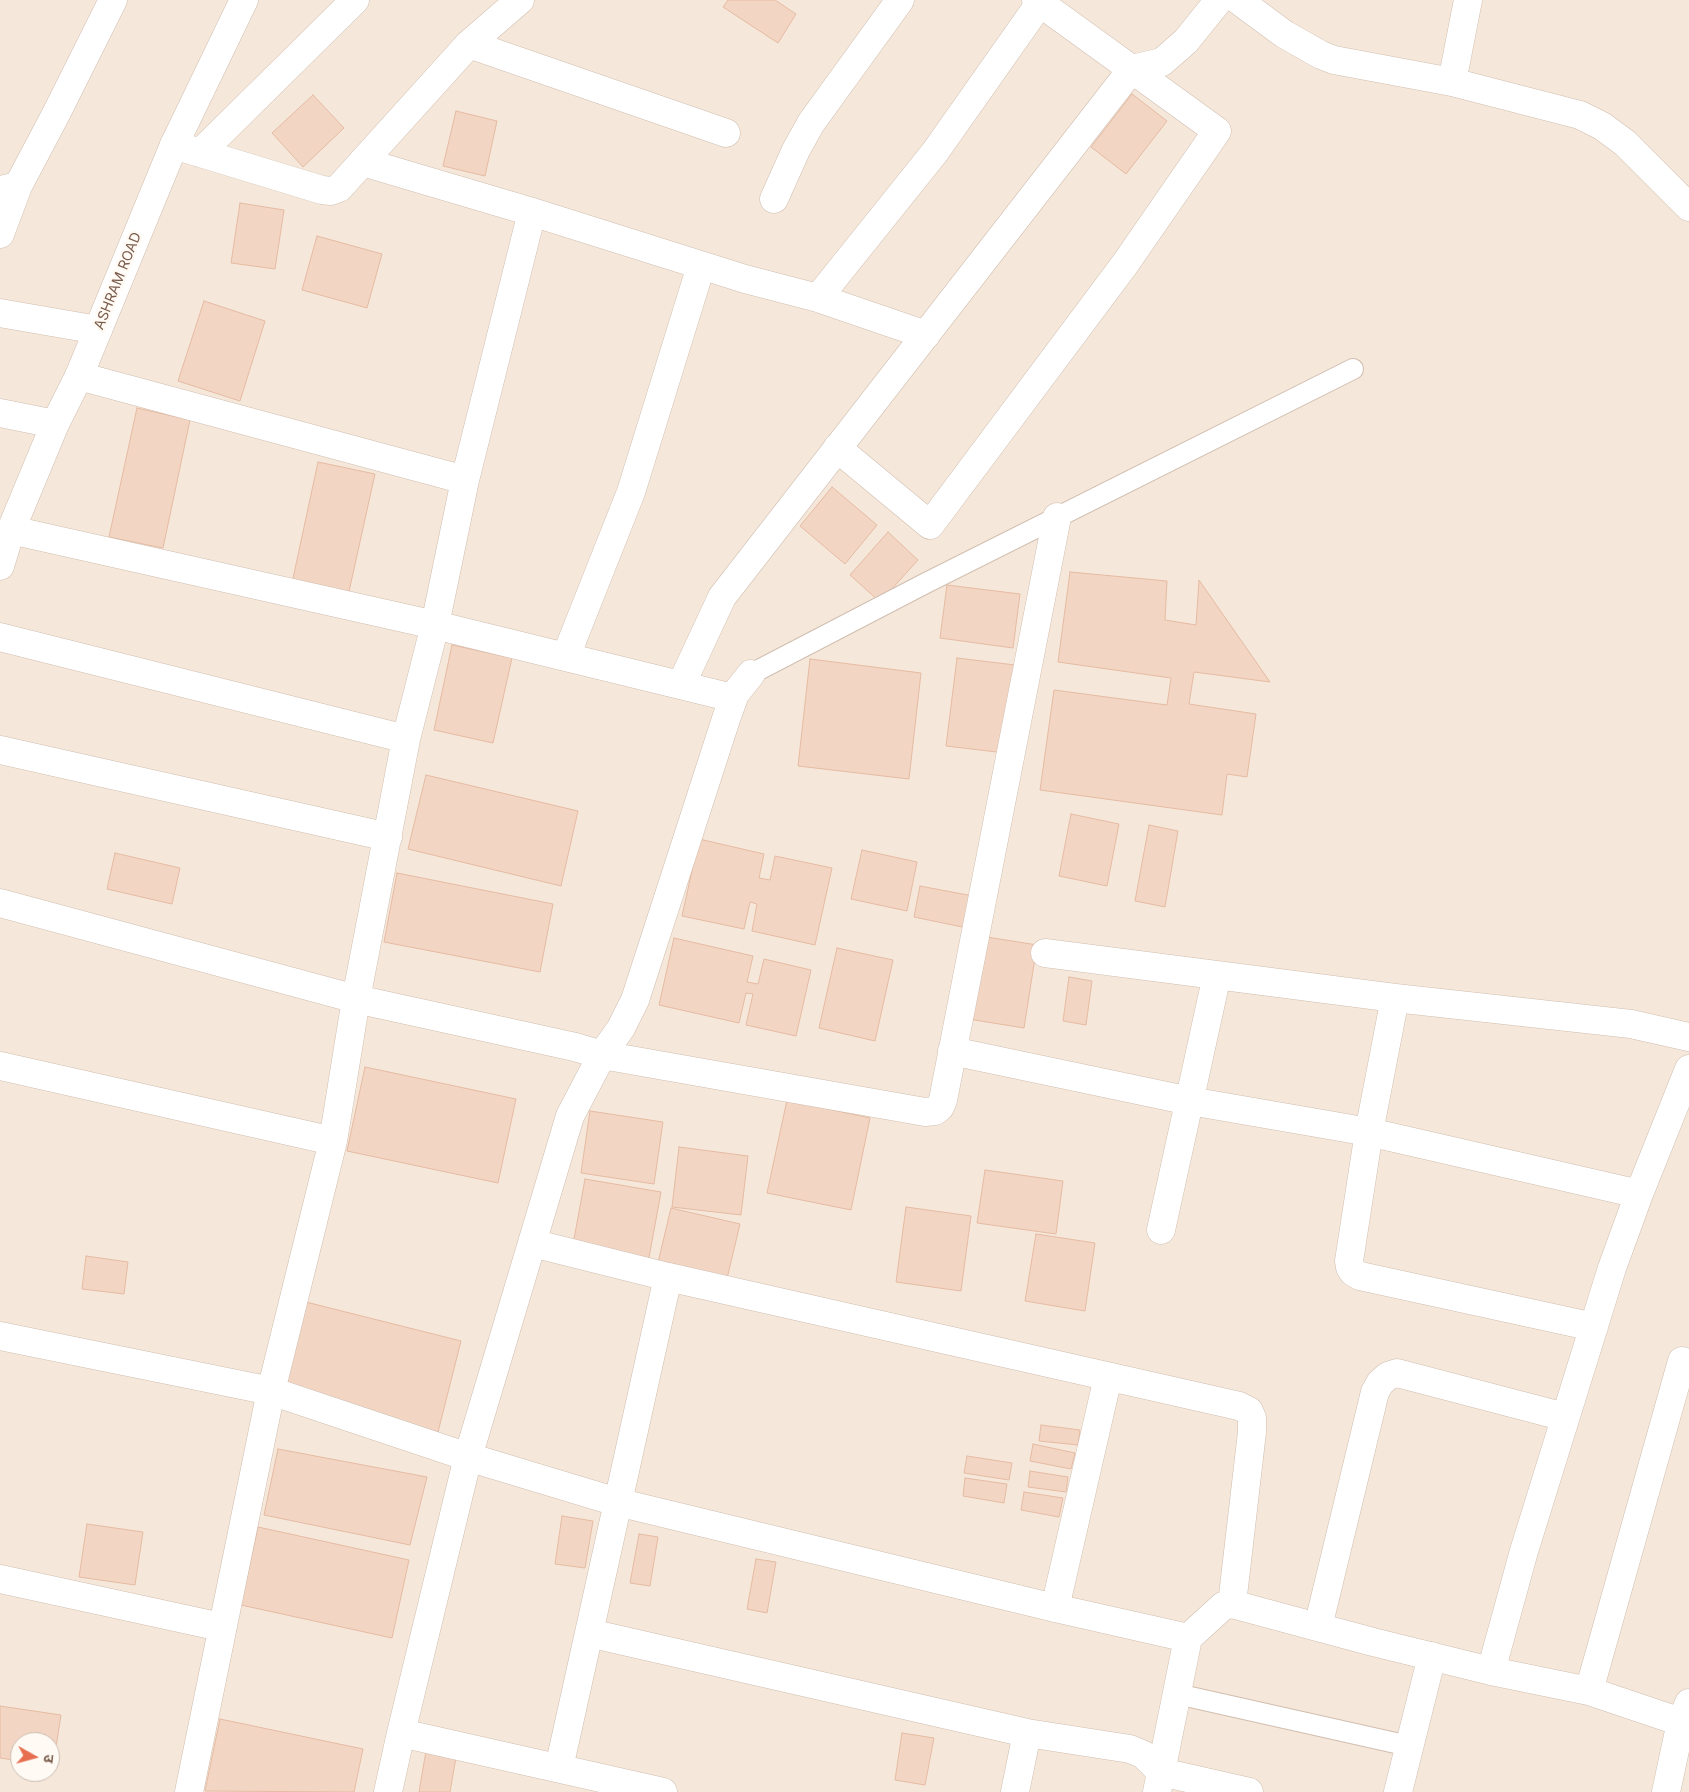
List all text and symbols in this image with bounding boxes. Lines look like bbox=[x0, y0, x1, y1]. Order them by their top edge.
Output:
street label: ASHRAM ROAD bbox=[91, 230, 145, 332]
north arrow bbox=[10, 1732, 60, 1782]
text: उ bbox=[40, 1754, 58, 1764]

